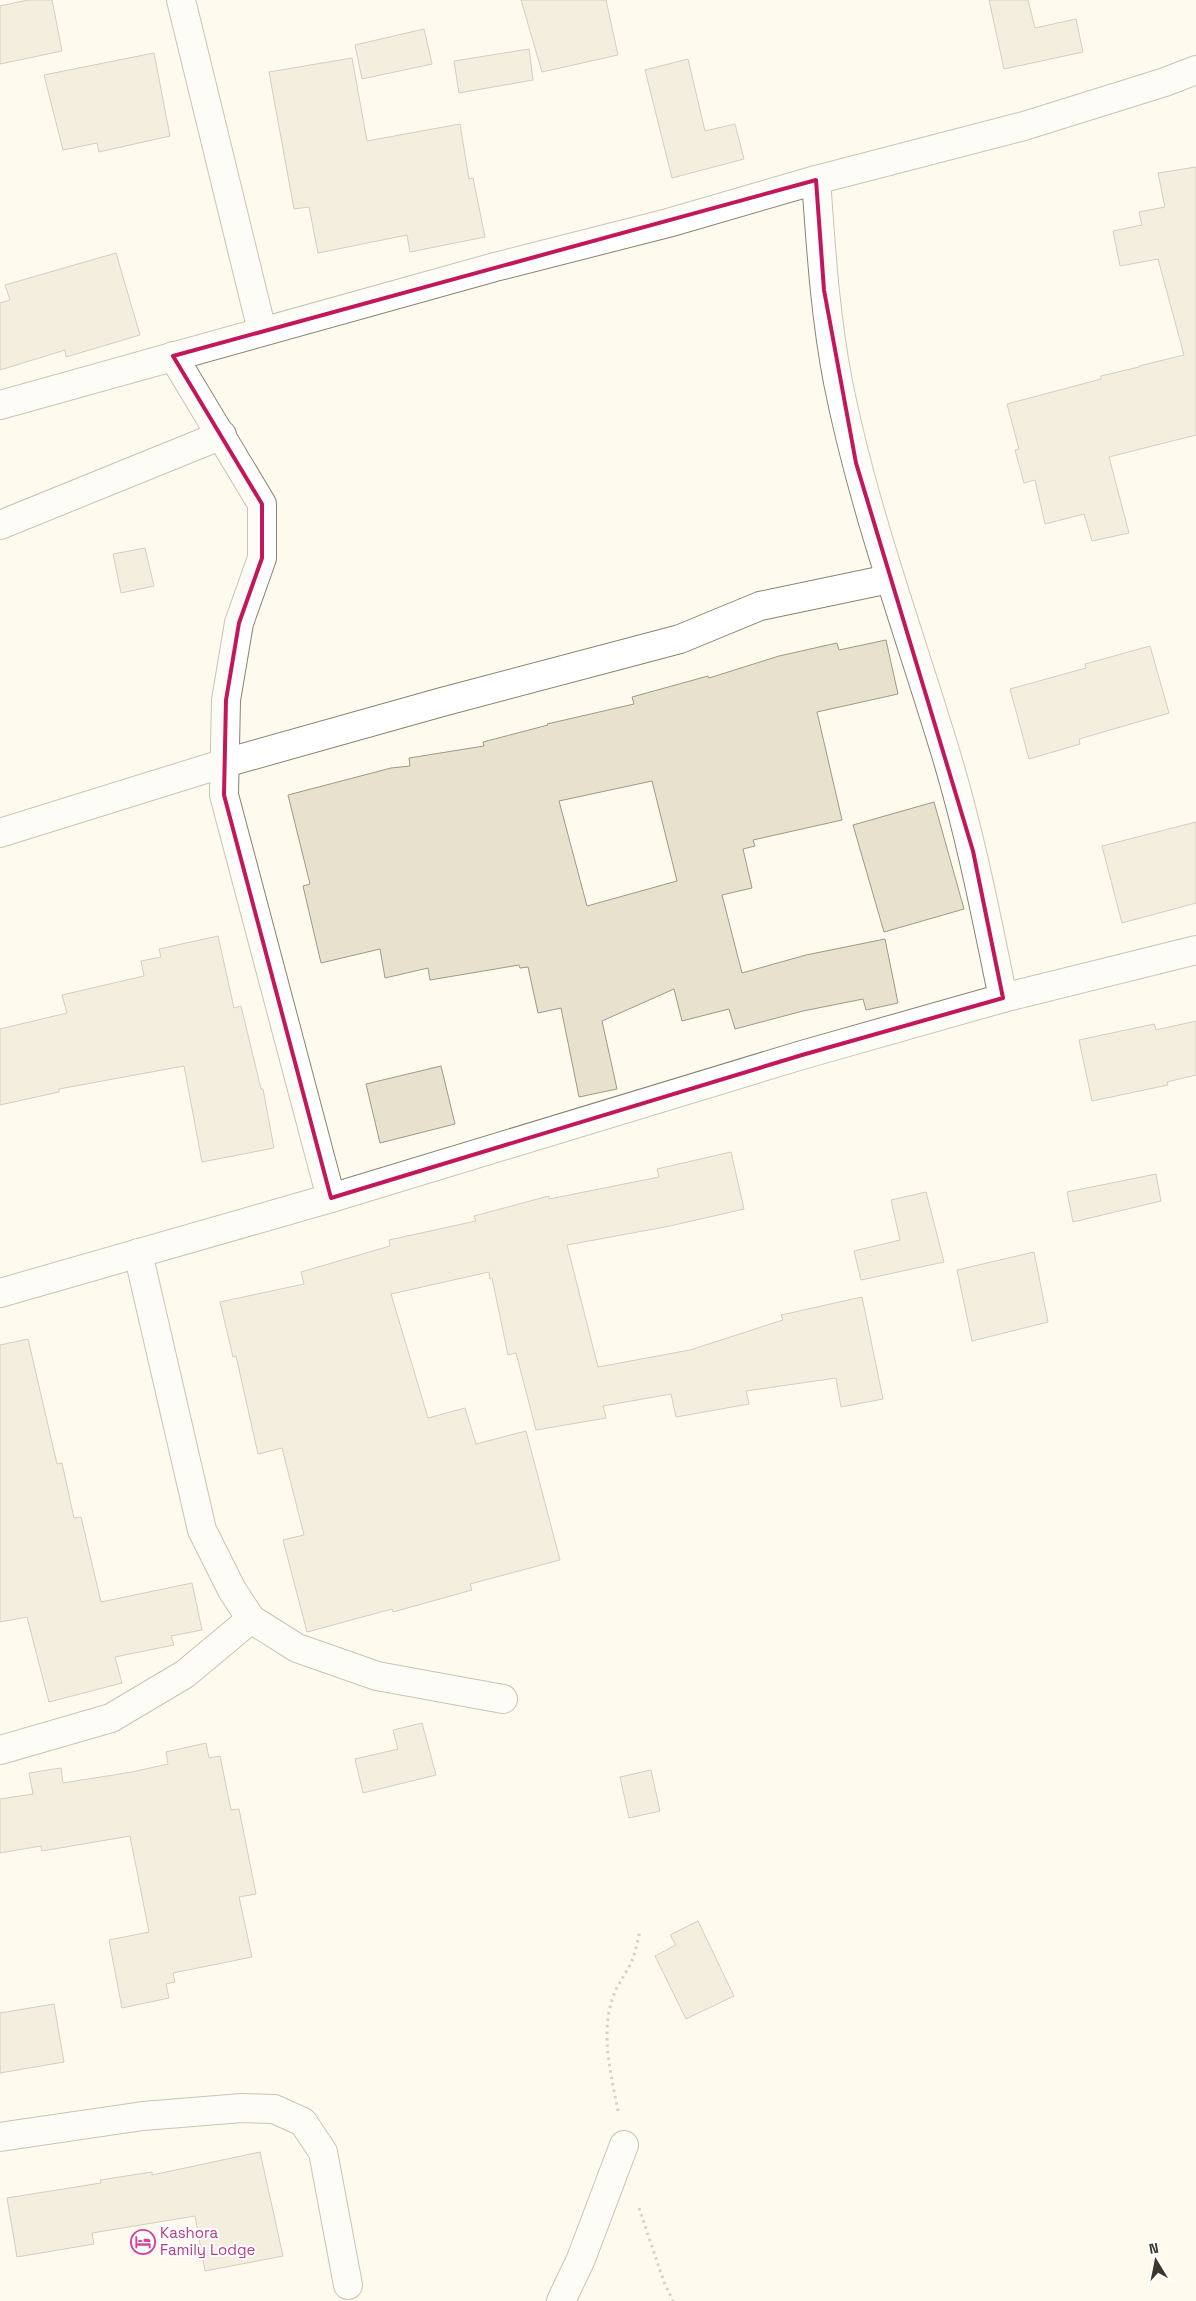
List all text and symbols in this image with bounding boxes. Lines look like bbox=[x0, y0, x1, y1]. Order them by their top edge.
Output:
place label: Kashora Family Lodge bbox=[160, 2223, 256, 2259]
hotel icon: Kashora Family Lodge bbox=[130, 2229, 156, 2255]
north arrow bbox=[1131, 2236, 1181, 2286]
text: N bbox=[1148, 2239, 1160, 2258]

